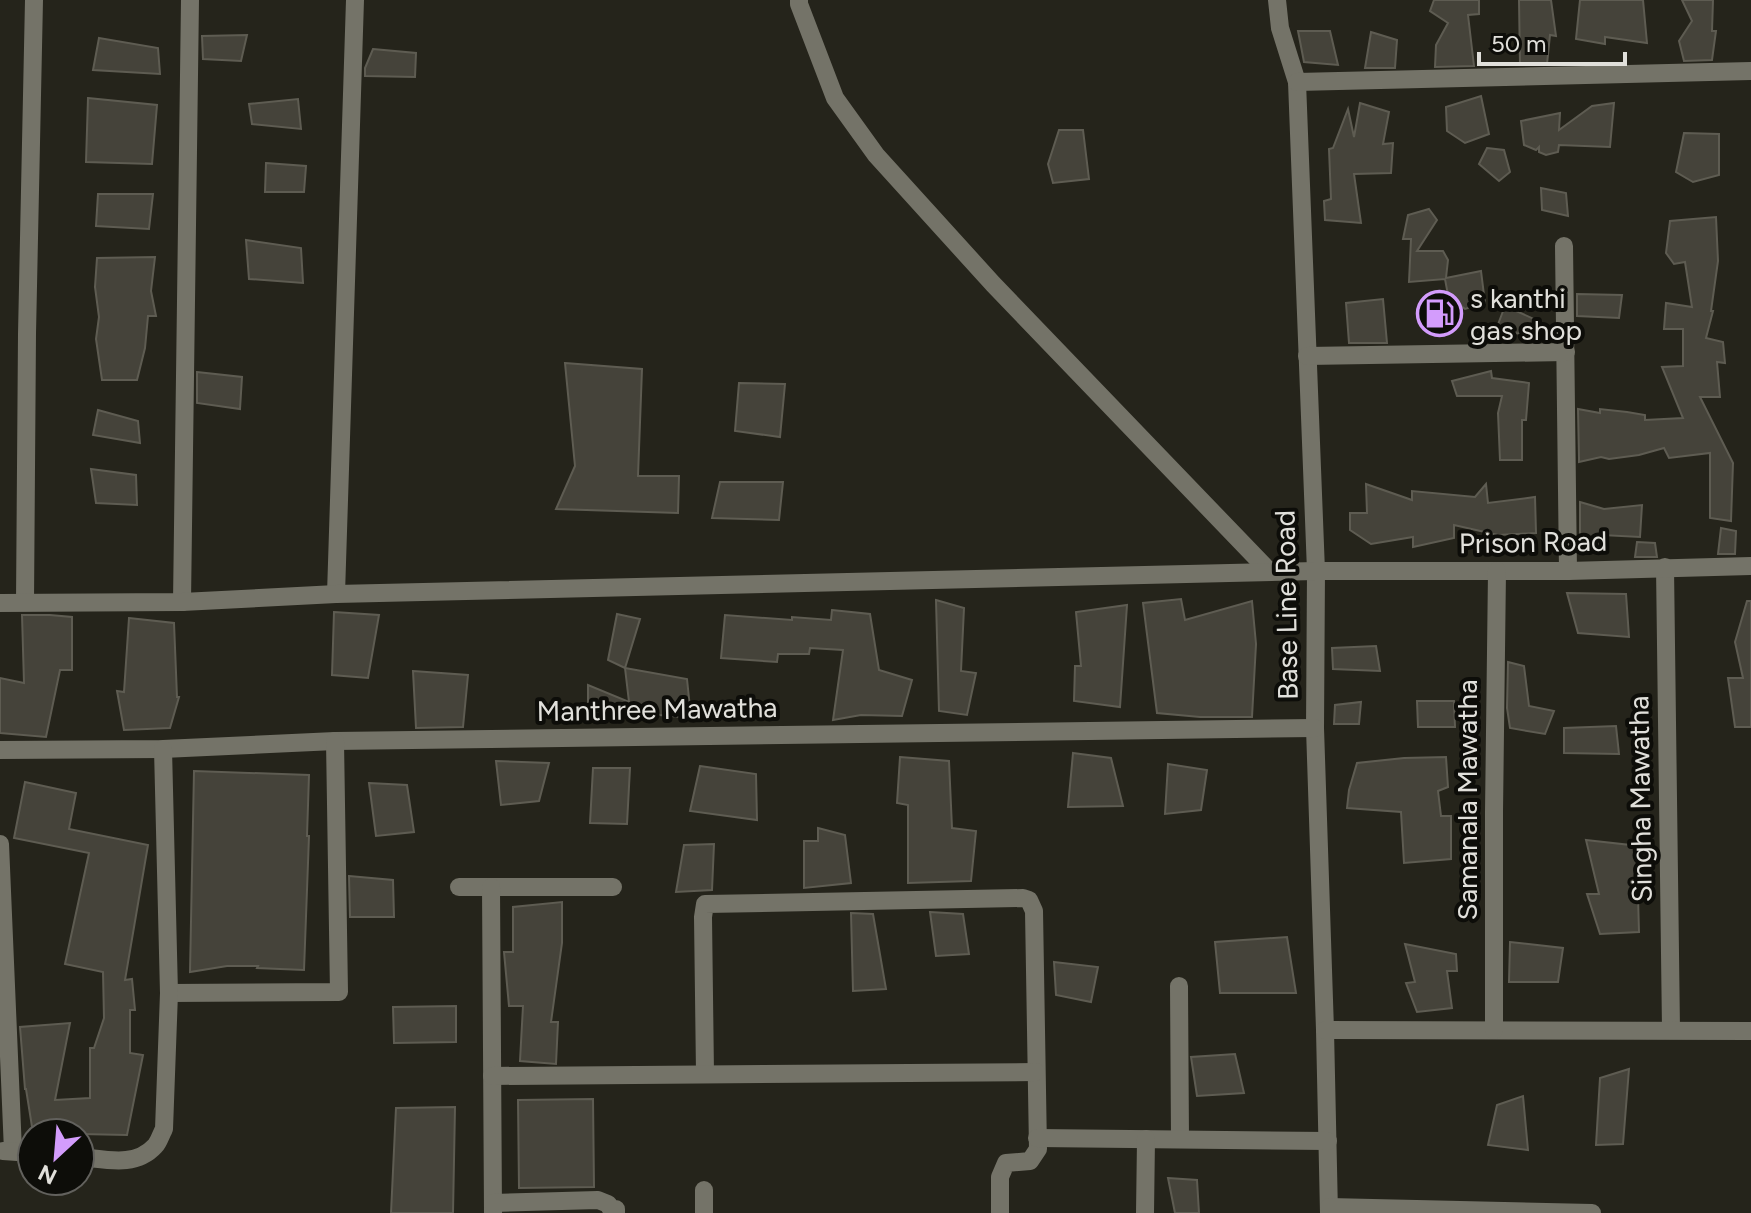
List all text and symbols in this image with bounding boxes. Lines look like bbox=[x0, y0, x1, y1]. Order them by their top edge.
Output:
scale bar bbox=[1479, 16, 1625, 66]
text: 50 m bbox=[1491, 29, 1547, 58]
place label: s kanthi gas shop bbox=[1470, 281, 1582, 347]
fuel station icon: s kanthi gas shop bbox=[1415, 290, 1463, 338]
street label: Base Line Road bbox=[1267, 510, 1305, 700]
street label: Prison Road bbox=[1459, 524, 1607, 560]
street label: Samanala Mawatha bbox=[1450, 680, 1484, 921]
street label: Manthree Mawatha bbox=[536, 690, 778, 728]
street label: Singha Mawatha bbox=[1621, 695, 1659, 903]
north arrow bbox=[16, 1117, 96, 1197]
text: N bbox=[34, 1159, 61, 1190]

